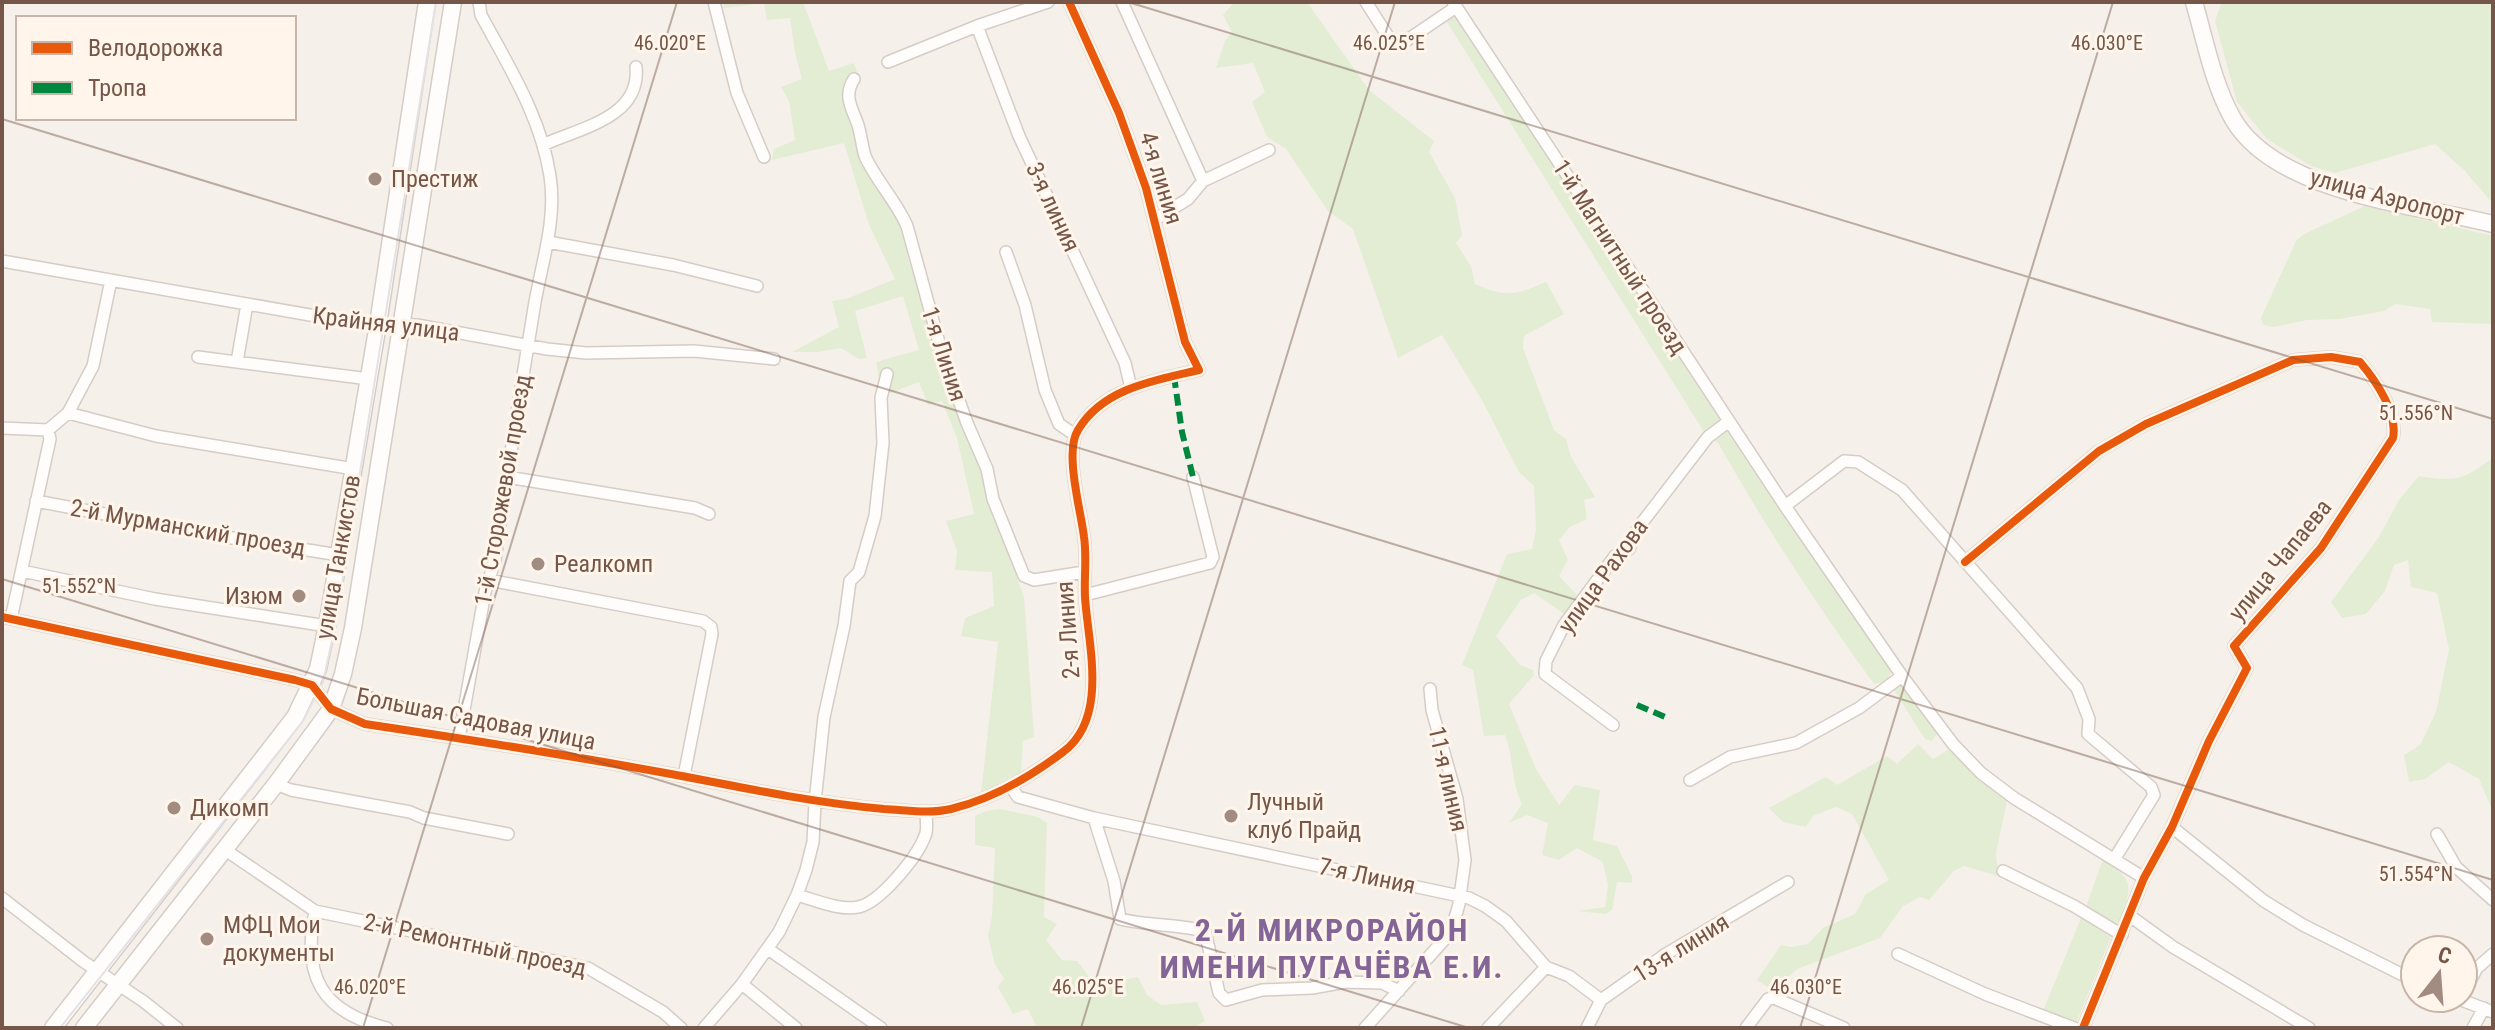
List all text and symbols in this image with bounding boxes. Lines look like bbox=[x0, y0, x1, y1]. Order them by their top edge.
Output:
legend bbox=[16, 16, 296, 120]
text: 46.020°E bbox=[634, 31, 706, 55]
text: 46.025°E bbox=[1353, 31, 1425, 55]
text: 46.030°E bbox=[2071, 31, 2143, 55]
text: Велодорожка bbox=[88, 34, 223, 62]
text: Тропа bbox=[88, 74, 147, 102]
street label: 4-я линия bbox=[1134, 128, 1188, 228]
street label: 1-й Магнитный проезд bbox=[1547, 155, 1693, 359]
street label: 3-я линия bbox=[1020, 158, 1086, 256]
street label: улица Аэропорт bbox=[2307, 163, 2467, 231]
place label: Престиж bbox=[391, 165, 478, 193]
marker: Престиж bbox=[366, 170, 384, 188]
street label: Крайняя улица bbox=[311, 301, 461, 347]
street label: 1-я Линия bbox=[916, 303, 972, 405]
street label: 1-й Сторожевой проезд bbox=[469, 372, 537, 608]
text: 51.556°N bbox=[2379, 401, 2453, 425]
street label: улица Танкистов bbox=[310, 472, 366, 642]
street label: 2-й Мурманский проезд bbox=[68, 494, 308, 562]
street label: улица Чапаева bbox=[2223, 494, 2337, 626]
street label: улица Рахова bbox=[1552, 513, 1654, 639]
place label: Реалкомп bbox=[554, 550, 653, 578]
marker: Реалкомп bbox=[529, 555, 547, 573]
text: 51.552°N bbox=[42, 574, 116, 598]
street label: 2-я Линия bbox=[1051, 580, 1085, 680]
place label: Изюм bbox=[225, 582, 283, 610]
marker: Изюм bbox=[290, 587, 308, 605]
street label: Большая Садовая улица bbox=[354, 682, 598, 756]
street label: 11-я линия bbox=[1422, 724, 1474, 834]
place label: Лучный клуб Прайд bbox=[1247, 788, 1361, 844]
place label: Дикомп bbox=[190, 794, 269, 822]
marker: Дикомп bbox=[165, 799, 183, 817]
marker: Лучный клуб Прайд bbox=[1222, 807, 1240, 825]
street label: 7-я Линия bbox=[1316, 852, 1418, 900]
text: 51.554°N bbox=[2379, 862, 2453, 886]
street label: 2-й Ремонтный проезд bbox=[361, 908, 589, 982]
street label: 13-я линия bbox=[1628, 908, 1734, 988]
place label: МФЦ Мои документы bbox=[223, 911, 335, 967]
district label: 2-Й МИКРОРАЙОН ИМЕНИ ПУГАЧЁВА Е.И. bbox=[1159, 911, 1505, 986]
marker: МФЦ Мои документы bbox=[198, 930, 216, 948]
north arrow bbox=[2399, 934, 2479, 1014]
text: С bbox=[2435, 942, 2454, 969]
text: 46.020°E bbox=[334, 975, 406, 999]
text: 46.025°E bbox=[1052, 975, 1124, 999]
text: 46.030°E bbox=[1770, 975, 1842, 999]

